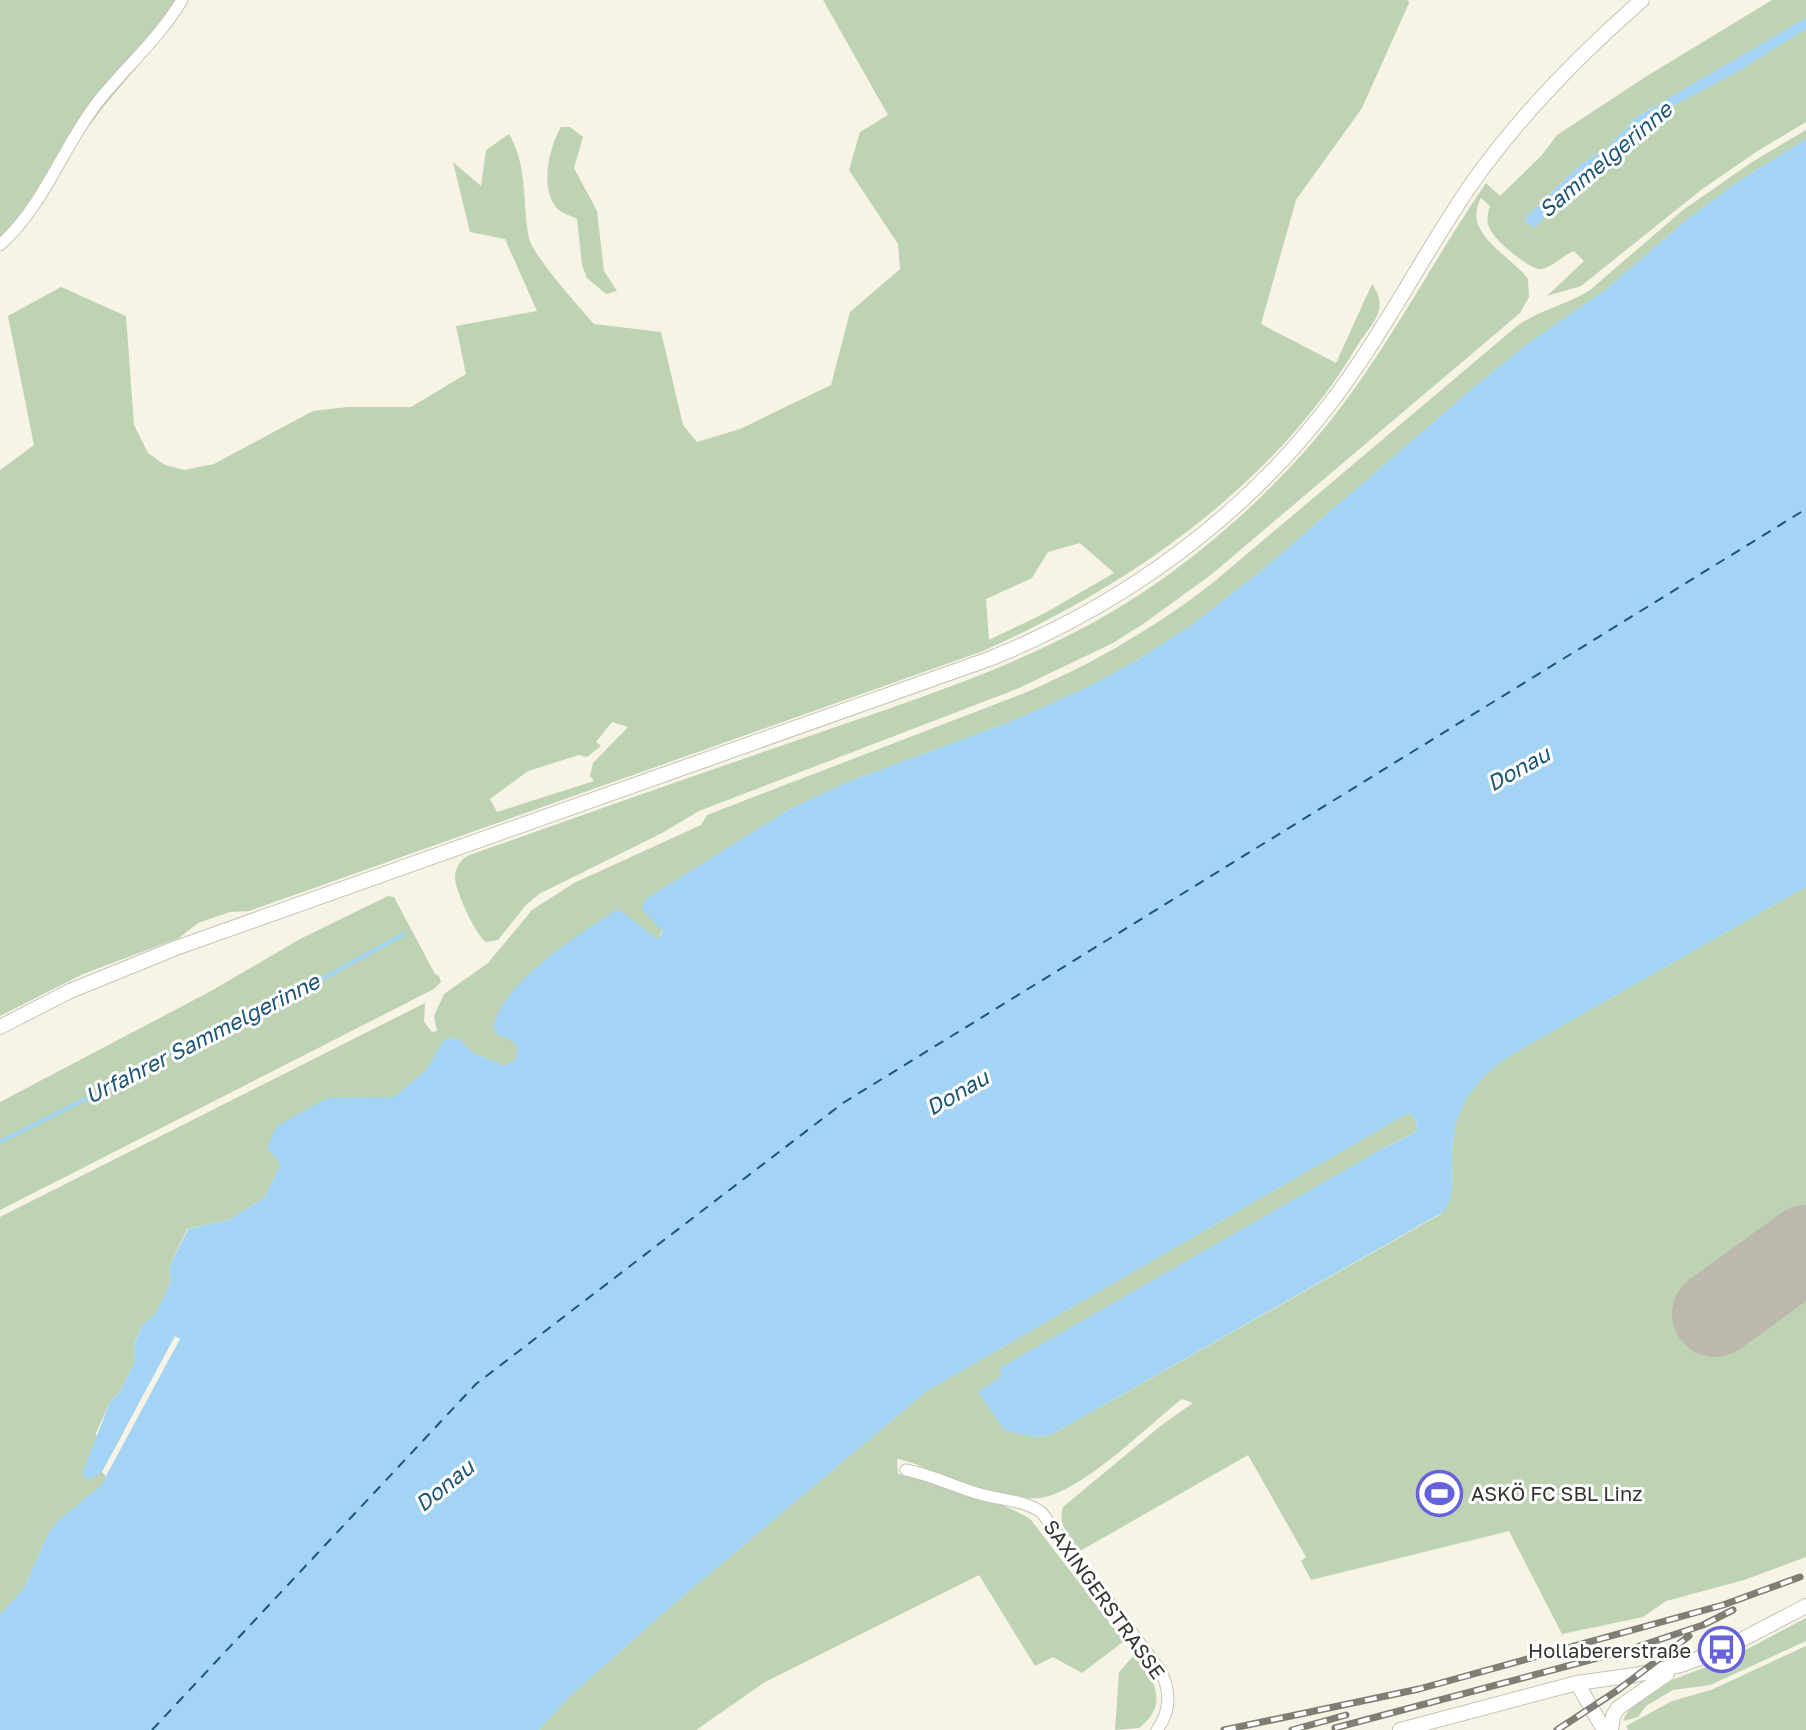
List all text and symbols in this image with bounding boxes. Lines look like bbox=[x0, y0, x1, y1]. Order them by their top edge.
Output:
water label: Sammelgerinne bbox=[1533, 94, 1679, 223]
water label: Donau bbox=[1482, 739, 1556, 796]
water label: Urfahrer Sammelgerinne bbox=[80, 966, 326, 1109]
water label: Donau bbox=[921, 1062, 995, 1121]
water label: Donau bbox=[409, 1452, 480, 1517]
sports icon: ASKÖ FC SBL Linz bbox=[1416, 1469, 1464, 1517]
place label: ASKÖ FC SBL Linz bbox=[1471, 1481, 1642, 1505]
street label: SAXINGERSTRASSE bbox=[1039, 1515, 1171, 1683]
bus stop icon: Hollabererstraße bbox=[1698, 1626, 1746, 1674]
place label: Hollabererstraße bbox=[1528, 1638, 1691, 1662]

